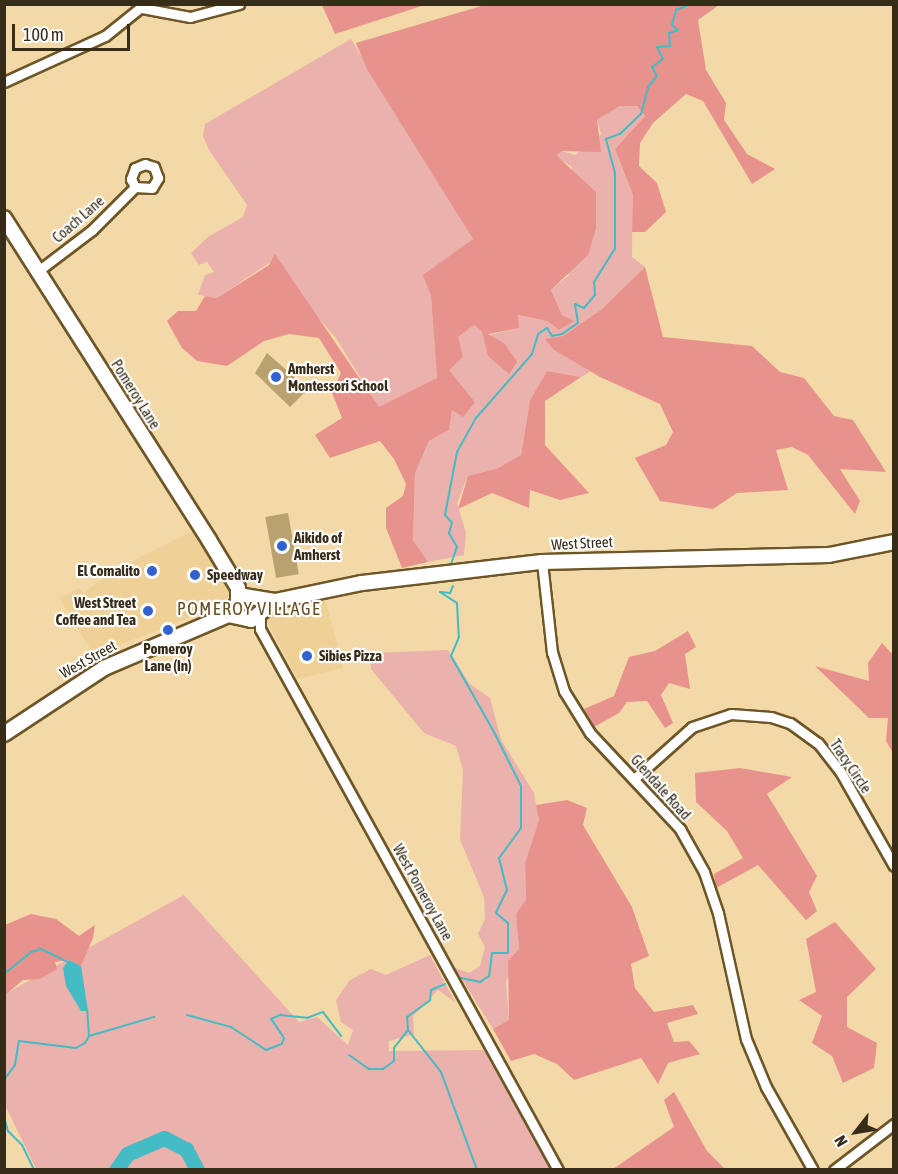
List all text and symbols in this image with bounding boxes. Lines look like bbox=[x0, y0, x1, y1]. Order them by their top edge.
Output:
scale bar bbox=[15, 12, 134, 50]
text: 100 m bbox=[23, 24, 64, 45]
street label: Coach Lane bbox=[49, 192, 107, 246]
street label: Pomeroy Lane bbox=[108, 356, 164, 432]
place label: Amherst Montessori School bbox=[288, 359, 388, 394]
marker: Amherst Montessori School bbox=[269, 370, 283, 384]
place label: Aikido of Amherst bbox=[294, 528, 342, 563]
street label: West Street bbox=[551, 532, 613, 554]
marker: Aikido of Amherst bbox=[275, 539, 289, 553]
place label: El Comalito bbox=[77, 562, 140, 580]
marker: El Comalito bbox=[145, 564, 159, 578]
place label: Speedway bbox=[207, 566, 263, 584]
marker: Speedway bbox=[188, 568, 202, 582]
place label: West Street Coffee and Tea bbox=[56, 593, 136, 628]
district label: POMEROY VILLAGE bbox=[177, 598, 321, 620]
marker: West Street Coffee and Tea bbox=[141, 604, 155, 618]
marker: Pomeroy Lane (In) bbox=[161, 623, 175, 637]
street label: West Street bbox=[57, 636, 119, 682]
place label: Pomeroy Lane (In) bbox=[143, 639, 193, 674]
place label: Sibies Pizza bbox=[319, 647, 382, 665]
marker: Sibies Pizza bbox=[300, 649, 314, 663]
street label: Tracy Circle bbox=[826, 736, 876, 796]
street label: Glendale Road bbox=[627, 751, 695, 823]
street label: West Pomeroy Lane bbox=[389, 841, 457, 943]
north arrow bbox=[826, 1102, 886, 1162]
text: N bbox=[830, 1133, 851, 1150]

